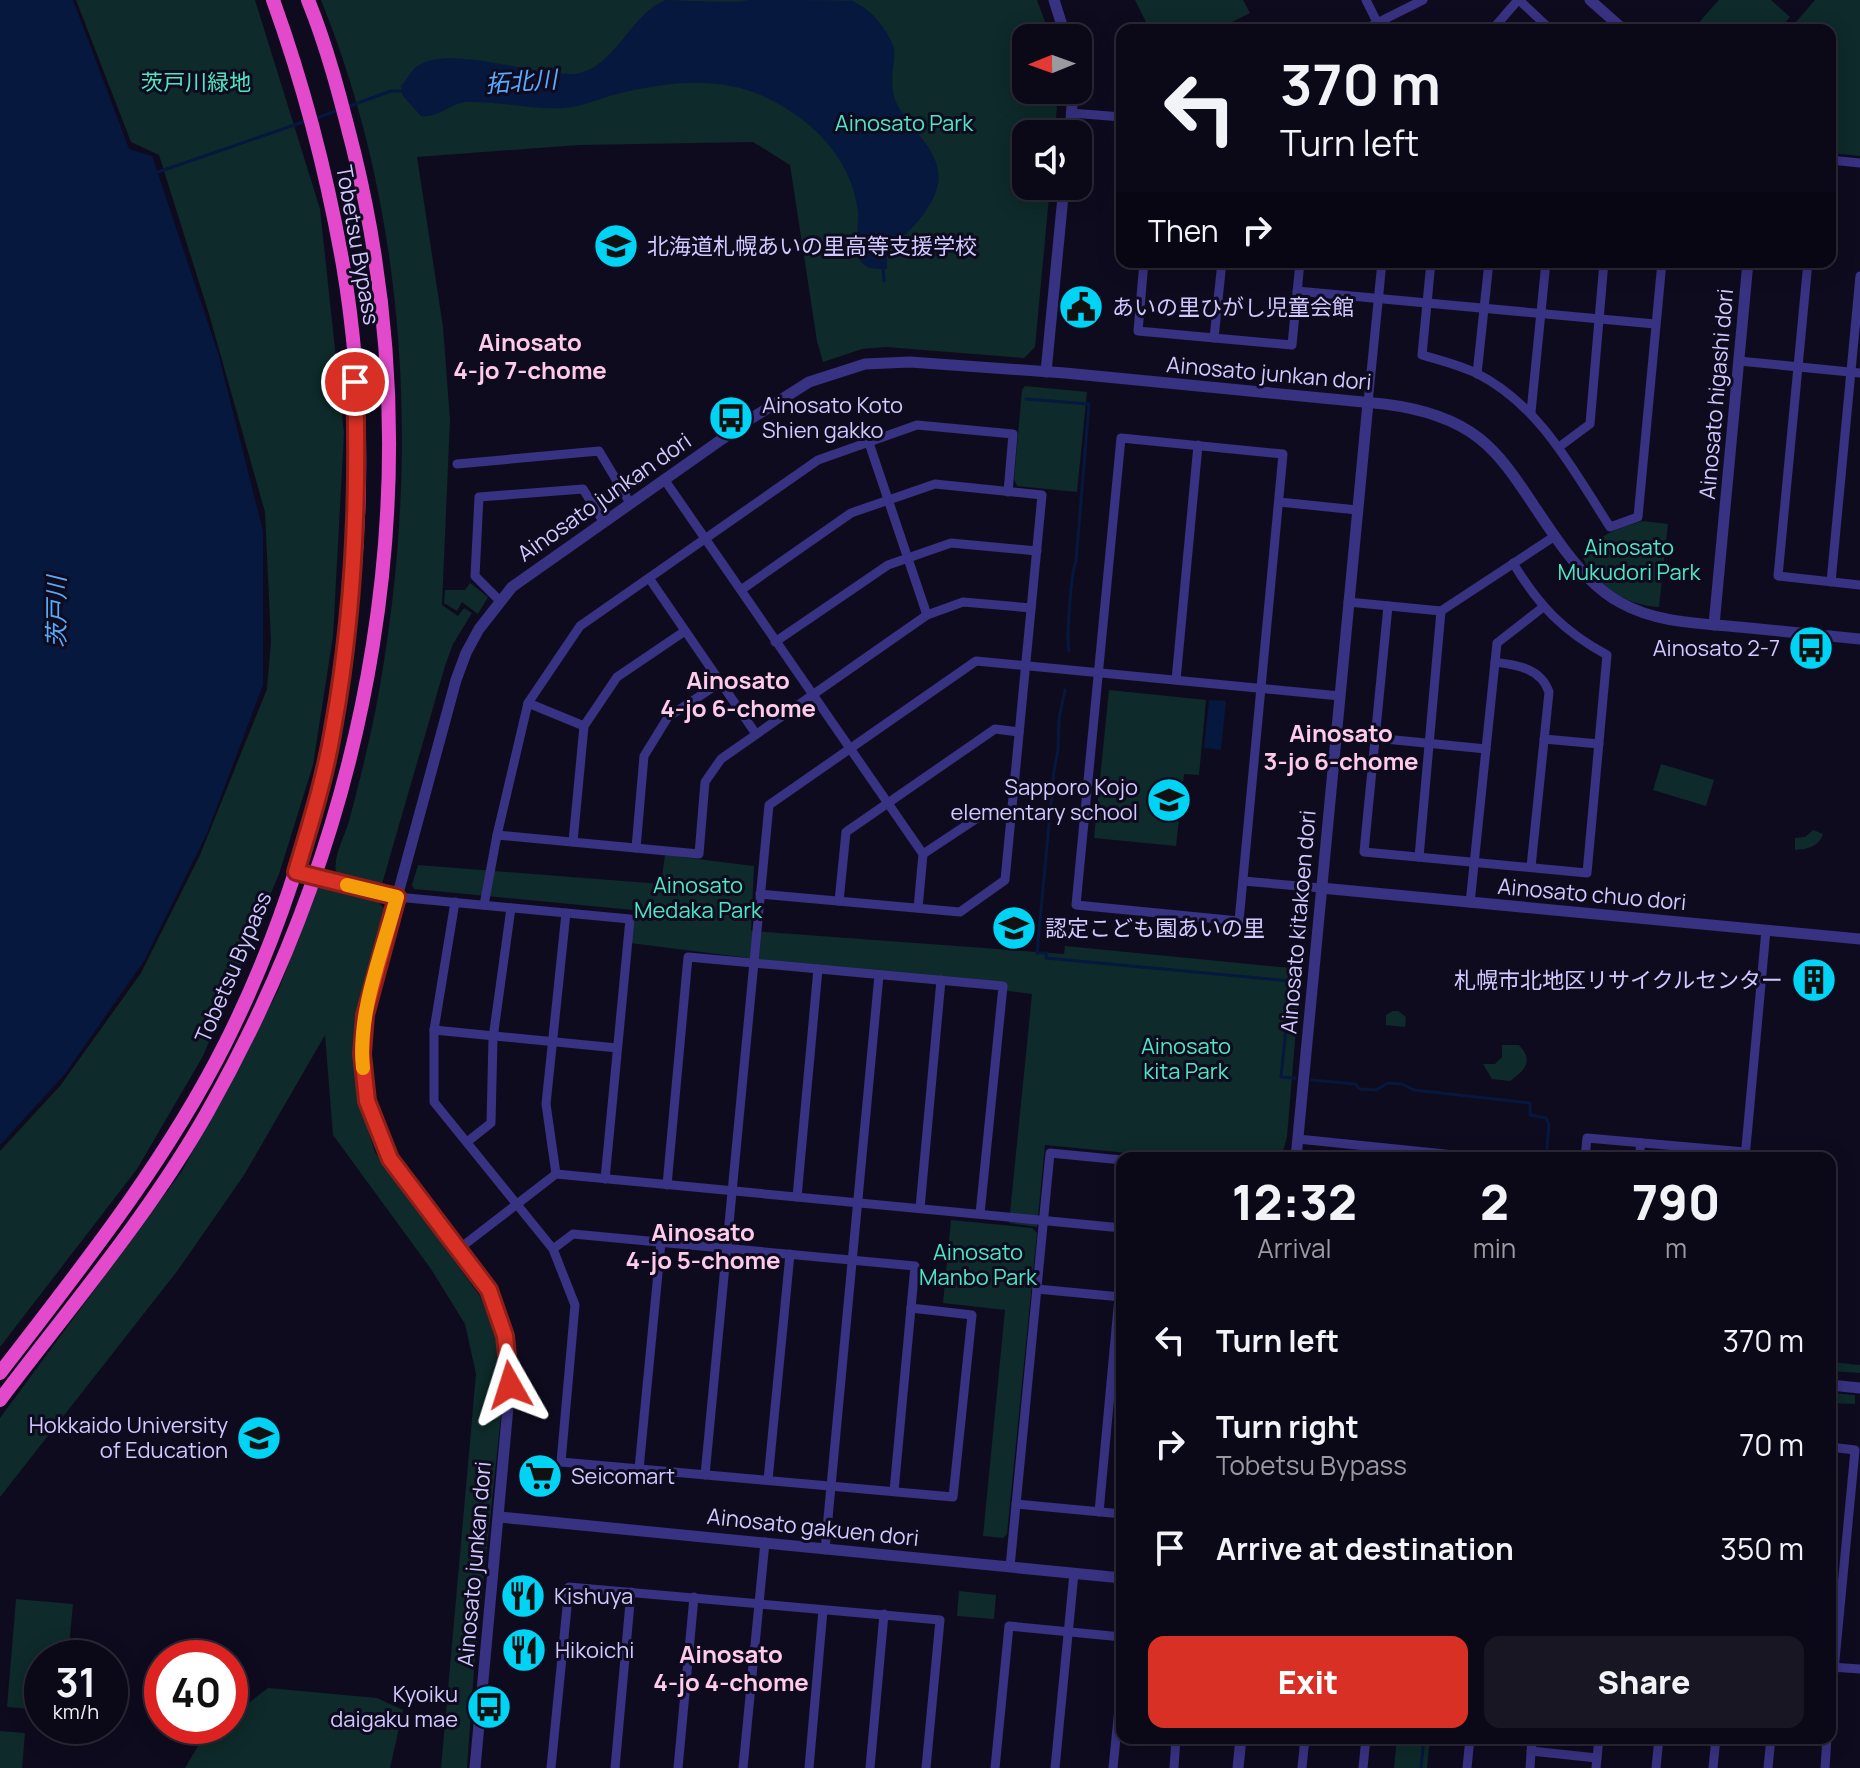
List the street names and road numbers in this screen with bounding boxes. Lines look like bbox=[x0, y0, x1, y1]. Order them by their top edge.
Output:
street label: Tobetsu Bypass bbox=[329, 163, 387, 327]
street label: Ainosato higashi dori bbox=[1692, 287, 1740, 501]
street label: Ainosato junkan dori bbox=[1165, 349, 1373, 397]
street label: Ainosato junkan dori bbox=[511, 426, 697, 568]
street label: Ainosato kitakoen dori bbox=[1273, 809, 1323, 1035]
street label: Ainosato chuo dori bbox=[1496, 871, 1688, 917]
street label: Tobetsu Bypass bbox=[188, 887, 278, 1047]
street label: Ainosato junkan dori bbox=[450, 1460, 498, 1668]
street label: Ainosato gakuen dori bbox=[706, 1501, 920, 1553]

